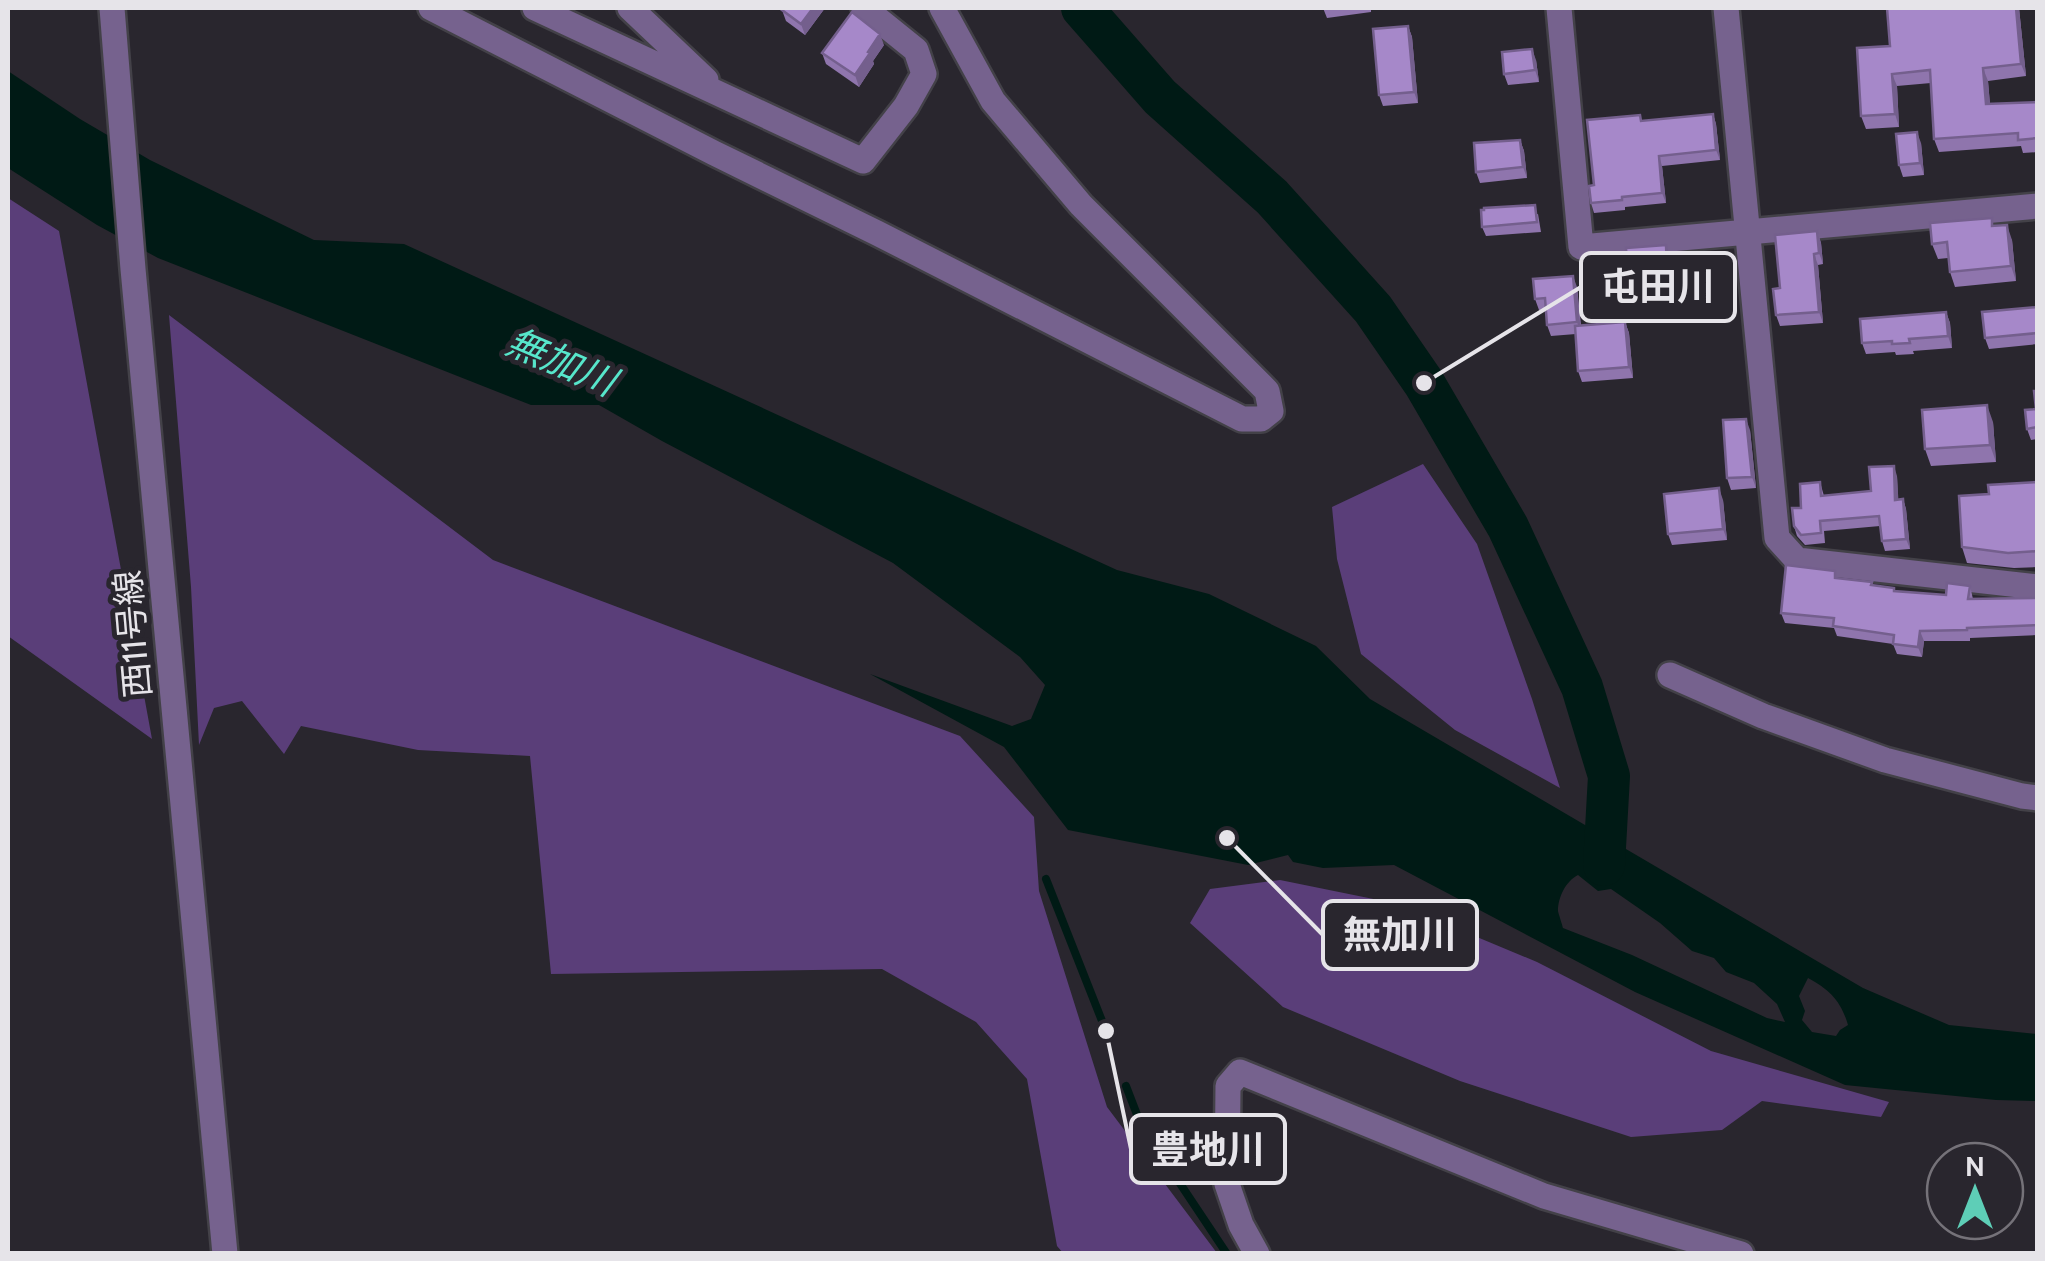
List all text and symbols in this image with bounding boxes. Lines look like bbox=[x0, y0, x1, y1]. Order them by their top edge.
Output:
callout: 屯田川 bbox=[1581, 253, 1735, 321]
text: 屯田川 bbox=[1601, 263, 1715, 310]
water label: 無加川 bbox=[500, 318, 627, 407]
street label: 西11号線 bbox=[106, 568, 159, 700]
callout: 無加川 bbox=[1323, 901, 1477, 969]
text: 無加川 bbox=[1343, 911, 1457, 958]
callout: 豊地川 bbox=[1131, 1115, 1285, 1183]
text: 豊地川 bbox=[1151, 1126, 1265, 1173]
north arrow bbox=[1925, 1141, 2025, 1241]
text: N bbox=[1965, 1149, 1985, 1183]

